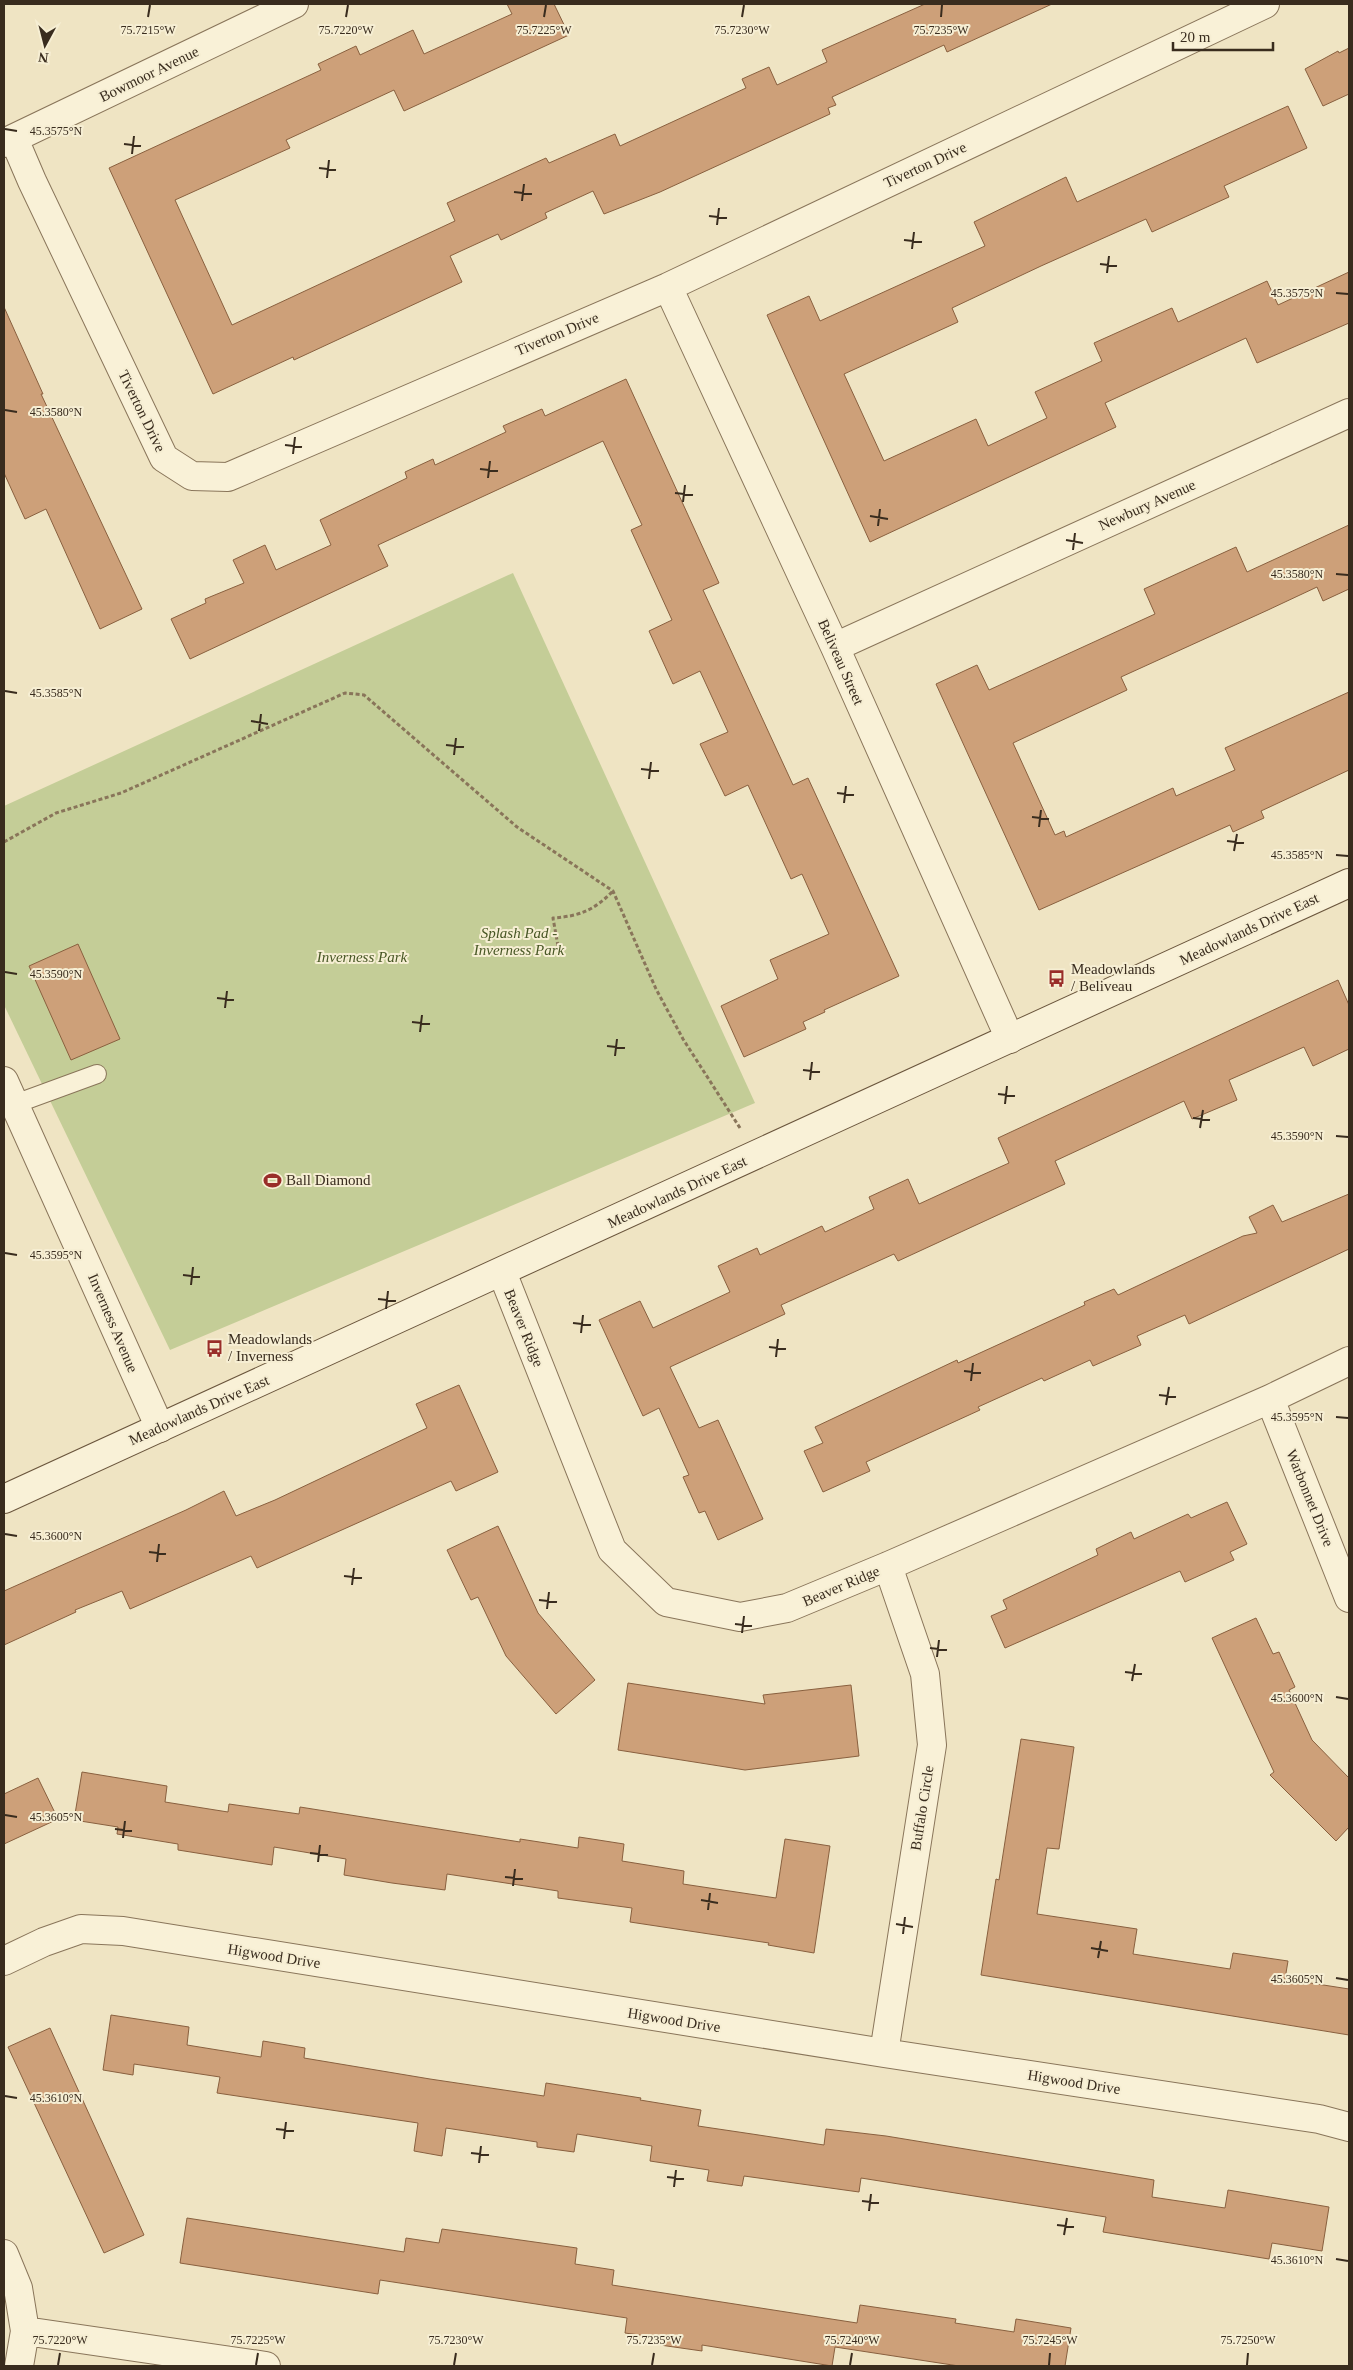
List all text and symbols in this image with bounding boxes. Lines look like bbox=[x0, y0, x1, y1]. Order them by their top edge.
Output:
north arrow bbox=[20, 20, 70, 70]
scale bar bbox=[1173, 20, 1273, 52]
text: 75.7215°W bbox=[120, 23, 176, 37]
text: 75.7220°W bbox=[318, 23, 374, 37]
text: 75.7225°W bbox=[516, 23, 572, 37]
text: 75.7230°W bbox=[714, 23, 770, 37]
text: 75.7235°W bbox=[913, 23, 969, 37]
text: 20 m bbox=[1180, 29, 1211, 45]
street label: Bowmoor Avenue bbox=[97, 43, 202, 105]
text: N bbox=[38, 49, 49, 65]
text: 45.3575°N bbox=[30, 124, 83, 138]
street label: Tiverton Drive bbox=[881, 139, 969, 191]
text: 45.3575°N bbox=[1271, 286, 1324, 300]
street label: Tiverton Drive bbox=[513, 309, 601, 359]
street label: Tiverton Drive bbox=[115, 367, 169, 455]
text: 45.3580°N bbox=[30, 405, 83, 419]
street label: Newbury Avenue bbox=[1096, 476, 1198, 534]
text: 45.3580°N bbox=[1271, 567, 1324, 581]
street label: Beliveau Street bbox=[815, 617, 867, 708]
text: 45.3585°N bbox=[30, 686, 83, 700]
text: 45.3585°N bbox=[1271, 848, 1324, 862]
street label: Meadowlands Drive East bbox=[1177, 889, 1322, 968]
park label: Splash Pad - Inverness Park bbox=[473, 925, 565, 958]
park label: Inverness Park bbox=[316, 949, 408, 965]
place label: Meadowlands / Beliveau bbox=[1071, 961, 1155, 994]
text: 45.3590°N bbox=[30, 967, 83, 981]
bus stop icon: Meadowlands / Beliveau bbox=[1047, 968, 1067, 988]
text: 45.3590°N bbox=[1271, 1129, 1324, 1143]
street label: Meadowlands Drive East bbox=[605, 1152, 750, 1231]
sports icon: Ball Diamond bbox=[262, 1170, 282, 1190]
place label: Ball Diamond bbox=[286, 1172, 371, 1188]
text: 45.3595°N bbox=[30, 1248, 83, 1262]
street label: Inverness Avenue bbox=[85, 1271, 141, 1375]
street label: Beaver Ridge bbox=[501, 1287, 547, 1369]
place label: Meadowlands / Inverness bbox=[228, 1331, 312, 1364]
bus stop icon: Meadowlands / Inverness bbox=[204, 1338, 224, 1358]
street label: Meadowlands Drive East bbox=[126, 1372, 272, 1448]
text: 45.3595°N bbox=[1271, 1410, 1324, 1424]
street label: Warbonnet Drive bbox=[1283, 1447, 1337, 1549]
text: 45.3600°N bbox=[30, 1529, 83, 1543]
street label: Beaver Ridge bbox=[800, 1562, 882, 1609]
text: 45.3600°N bbox=[1271, 1691, 1324, 1705]
street label: Buffalo Circle bbox=[907, 1764, 937, 1852]
text: 45.3605°N bbox=[30, 1810, 83, 1824]
street label: Higwood Drive bbox=[226, 1941, 322, 1971]
text: 45.3605°N bbox=[1271, 1972, 1324, 1986]
street label: Higwood Drive bbox=[626, 2005, 722, 2035]
street label: Higwood Drive bbox=[1026, 2067, 1122, 2097]
text: 45.3610°N bbox=[30, 2091, 83, 2105]
text: 45.3610°N bbox=[1271, 2253, 1324, 2267]
text: 75.7220°W bbox=[32, 2333, 88, 2347]
text: 75.7225°W bbox=[230, 2333, 286, 2347]
text: 75.7230°W bbox=[428, 2333, 484, 2347]
text: 75.7235°W bbox=[626, 2333, 682, 2347]
text: 75.7240°W bbox=[824, 2333, 880, 2347]
text: 75.7245°W bbox=[1022, 2333, 1078, 2347]
text: 75.7250°W bbox=[1220, 2333, 1276, 2347]

